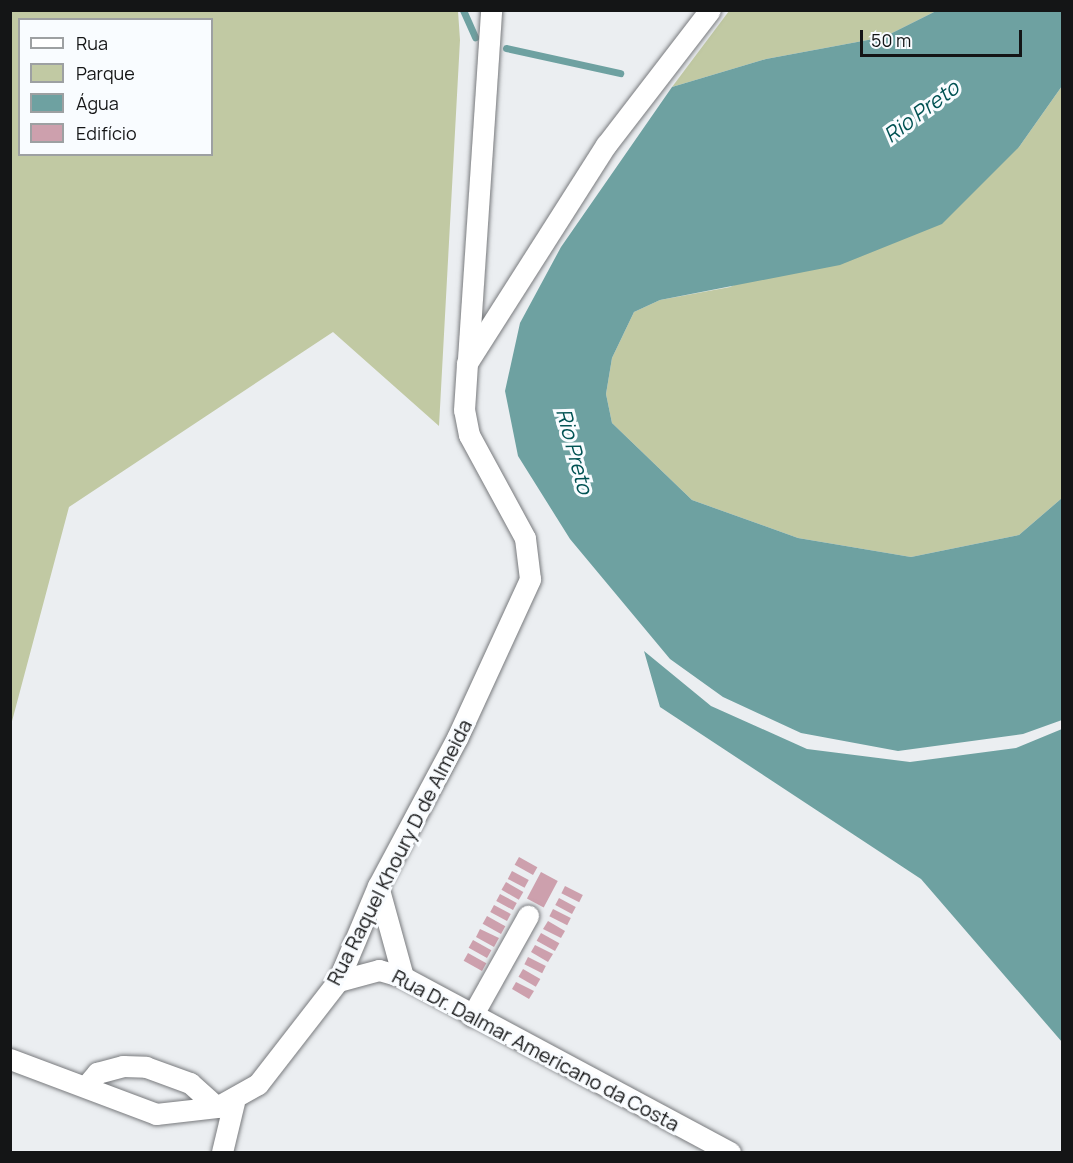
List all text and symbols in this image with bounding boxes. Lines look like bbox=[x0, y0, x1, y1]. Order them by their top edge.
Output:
legend bbox=[18, 18, 213, 156]
scale bar bbox=[863, 18, 1025, 56]
text: 50 m bbox=[871, 28, 911, 52]
text: Rua bbox=[76, 31, 108, 55]
text: Parque bbox=[76, 61, 135, 85]
water label: Rio Preto bbox=[878, 75, 964, 147]
text: Água bbox=[76, 91, 119, 115]
text: Edifício bbox=[76, 121, 137, 145]
water label: Rio Preto bbox=[552, 405, 598, 497]
street label: Rua Raquel Khoury D de Almeida bbox=[321, 715, 477, 989]
street label: Rua Dr. Dalmar Americano da Costa bbox=[388, 964, 684, 1136]

